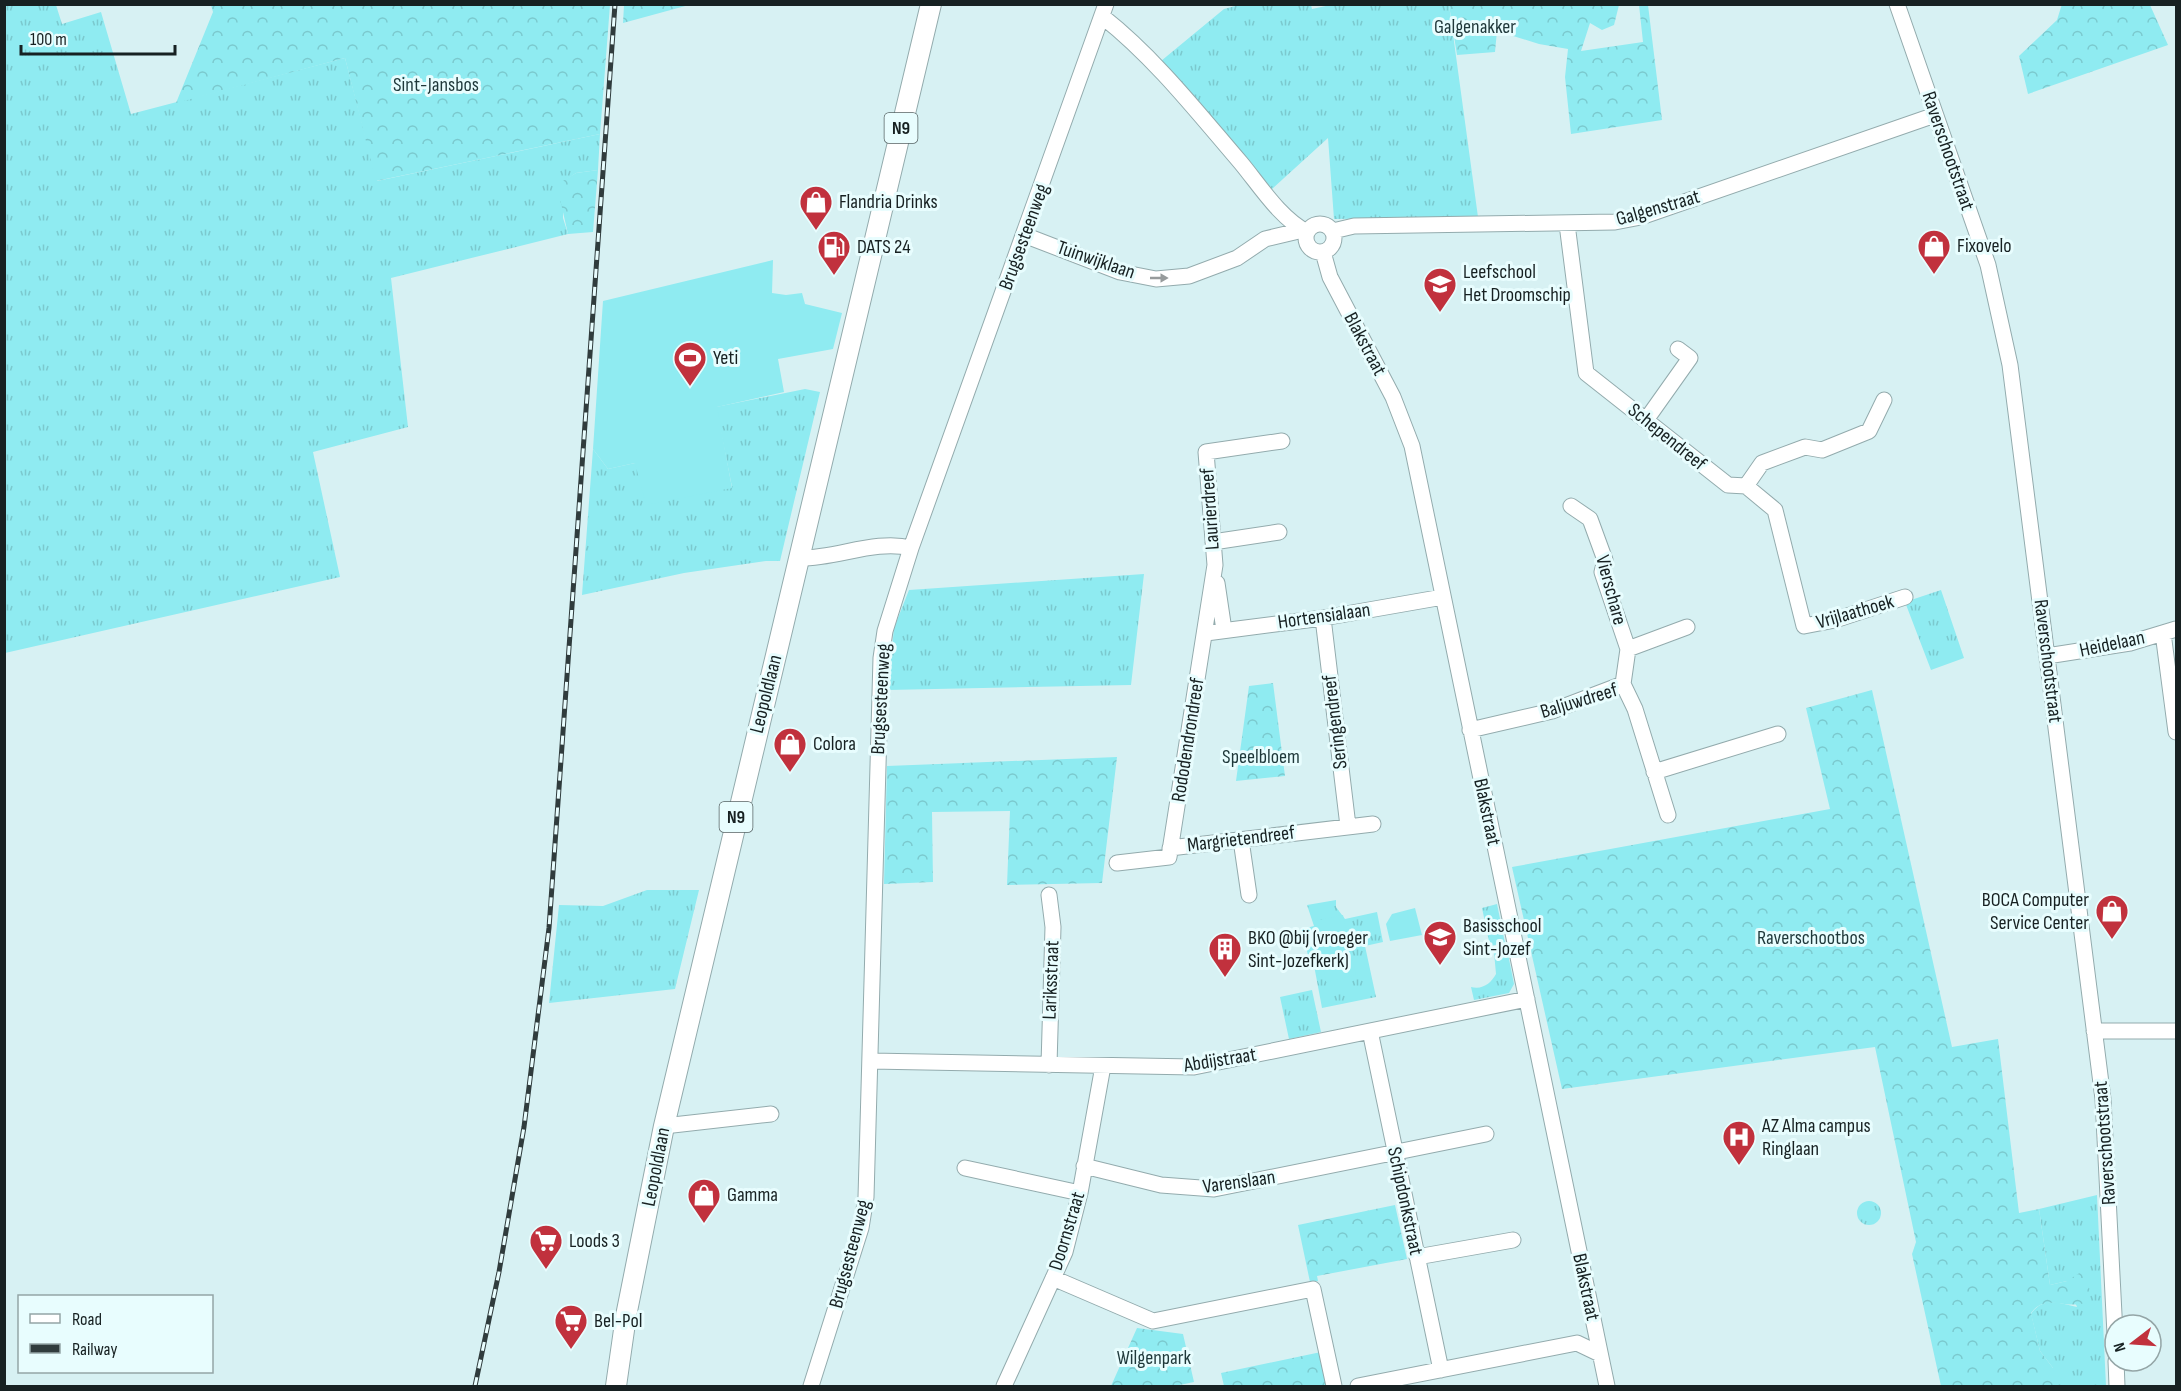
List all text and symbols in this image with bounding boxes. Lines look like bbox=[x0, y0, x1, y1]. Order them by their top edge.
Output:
park label: Galgenakker bbox=[1434, 15, 1516, 39]
scale bar bbox=[21, 18, 176, 56]
text: 100 m bbox=[30, 29, 67, 50]
park label: Sint-Jansbos bbox=[393, 73, 479, 97]
street label: Raverschootstraat bbox=[1916, 88, 1980, 214]
road number: N9 bbox=[884, 113, 918, 143]
street label: Brugsesteenweg bbox=[994, 181, 1054, 293]
shop icon: Flandria Drinks bbox=[798, 184, 834, 231]
street label: Galgenstraat bbox=[1613, 185, 1703, 231]
place label: Flandria Drinks bbox=[839, 190, 938, 214]
shop icon: Fixovelo bbox=[1916, 228, 1952, 275]
fuel station icon: DATS 24 bbox=[816, 229, 852, 276]
place label: Fixovelo bbox=[1957, 234, 2012, 258]
place label: DATS 24 bbox=[857, 235, 911, 259]
street label: Tuinwijklaan bbox=[1054, 235, 1138, 285]
place label: Leefschool Het Droomschip bbox=[1463, 260, 1571, 307]
school or university icon: Leefschool Het Droomschip bbox=[1422, 266, 1458, 313]
one-way arrow bbox=[1150, 273, 1169, 283]
street label: Blakstraat bbox=[1338, 308, 1392, 380]
sports icon: Yeti bbox=[672, 340, 708, 387]
place label: Yeti bbox=[713, 346, 738, 370]
street label: Schependreef bbox=[1623, 398, 1711, 476]
street label: Laurierdreef bbox=[1195, 467, 1225, 551]
street label: Vierschare bbox=[1590, 553, 1632, 627]
street label: Vrijlaathoek bbox=[1813, 589, 1897, 634]
street label: Hortensialaan bbox=[1276, 598, 1372, 634]
street label: Raverschootstraat bbox=[2029, 598, 2067, 724]
street label: Heidelaan bbox=[2077, 625, 2147, 663]
street label: Brugsesteenweg bbox=[866, 643, 896, 755]
street label: Leopoldlaan bbox=[745, 652, 787, 736]
street label: Seringendreef bbox=[1317, 673, 1353, 770]
street label: Rododendrondreef bbox=[1166, 676, 1210, 804]
street label: Baljuwdreef bbox=[1537, 678, 1621, 724]
shop icon: Colora bbox=[772, 726, 808, 773]
place label: Colora bbox=[813, 732, 856, 756]
park label: Speelbloem bbox=[1222, 745, 1300, 769]
street label: Blakstraat bbox=[1468, 776, 1506, 848]
road number: N9 bbox=[720, 802, 752, 832]
street label: Margrietendreef bbox=[1186, 820, 1296, 858]
place label: BOCA Computer Service Center bbox=[1982, 888, 2089, 935]
shop icon: BOCA Computer Service Center bbox=[2094, 893, 2130, 940]
place label: Basisschool Sint-Jozef bbox=[1463, 914, 1542, 961]
school or university icon: Basisschool Sint-Jozef bbox=[1422, 919, 1458, 966]
place label: BKO @bij (vroeger Sint-Jozefkerk) bbox=[1248, 926, 1368, 973]
park label: Raverschootbos bbox=[1757, 926, 1865, 950]
building icon: BKO @bij (vroeger Sint-Jozefkerk) bbox=[1207, 931, 1243, 978]
street label: Lariksstraat bbox=[1038, 940, 1064, 1020]
street label: Abdijstraat bbox=[1181, 1042, 1258, 1078]
street label: Raverschootstraat bbox=[2089, 1080, 2121, 1206]
place label: AZ Alma campus Ringlaan bbox=[1761, 1114, 1871, 1161]
hospital icon: AZ Alma campus Ringlaan bbox=[1721, 1119, 1757, 1166]
street label: Leopoldlaan bbox=[637, 1126, 675, 1208]
street label: Schipdonkstraat bbox=[1382, 1145, 1428, 1257]
street label: Varenslaan bbox=[1201, 1165, 1277, 1199]
shop icon: Gamma bbox=[686, 1177, 722, 1224]
place label: Gamma bbox=[727, 1183, 778, 1207]
street label: Doornstraat bbox=[1044, 1189, 1090, 1273]
street label: Brugsesteenweg bbox=[824, 1197, 876, 1311]
supermarket icon: Loods 3 bbox=[528, 1223, 564, 1270]
place label: Loods 3 bbox=[569, 1229, 620, 1253]
street label: Blakstraat bbox=[1567, 1251, 1605, 1323]
legend bbox=[18, 1295, 213, 1373]
supermarket icon: Bel-Pol bbox=[553, 1303, 589, 1350]
text: Road bbox=[72, 1309, 102, 1330]
place label: Bel-Pol bbox=[594, 1309, 642, 1333]
north arrow bbox=[2103, 1313, 2163, 1373]
text: Railway bbox=[72, 1339, 117, 1360]
text: N bbox=[2110, 1340, 2130, 1354]
park label: Wilgenpark bbox=[1117, 1346, 1192, 1370]

